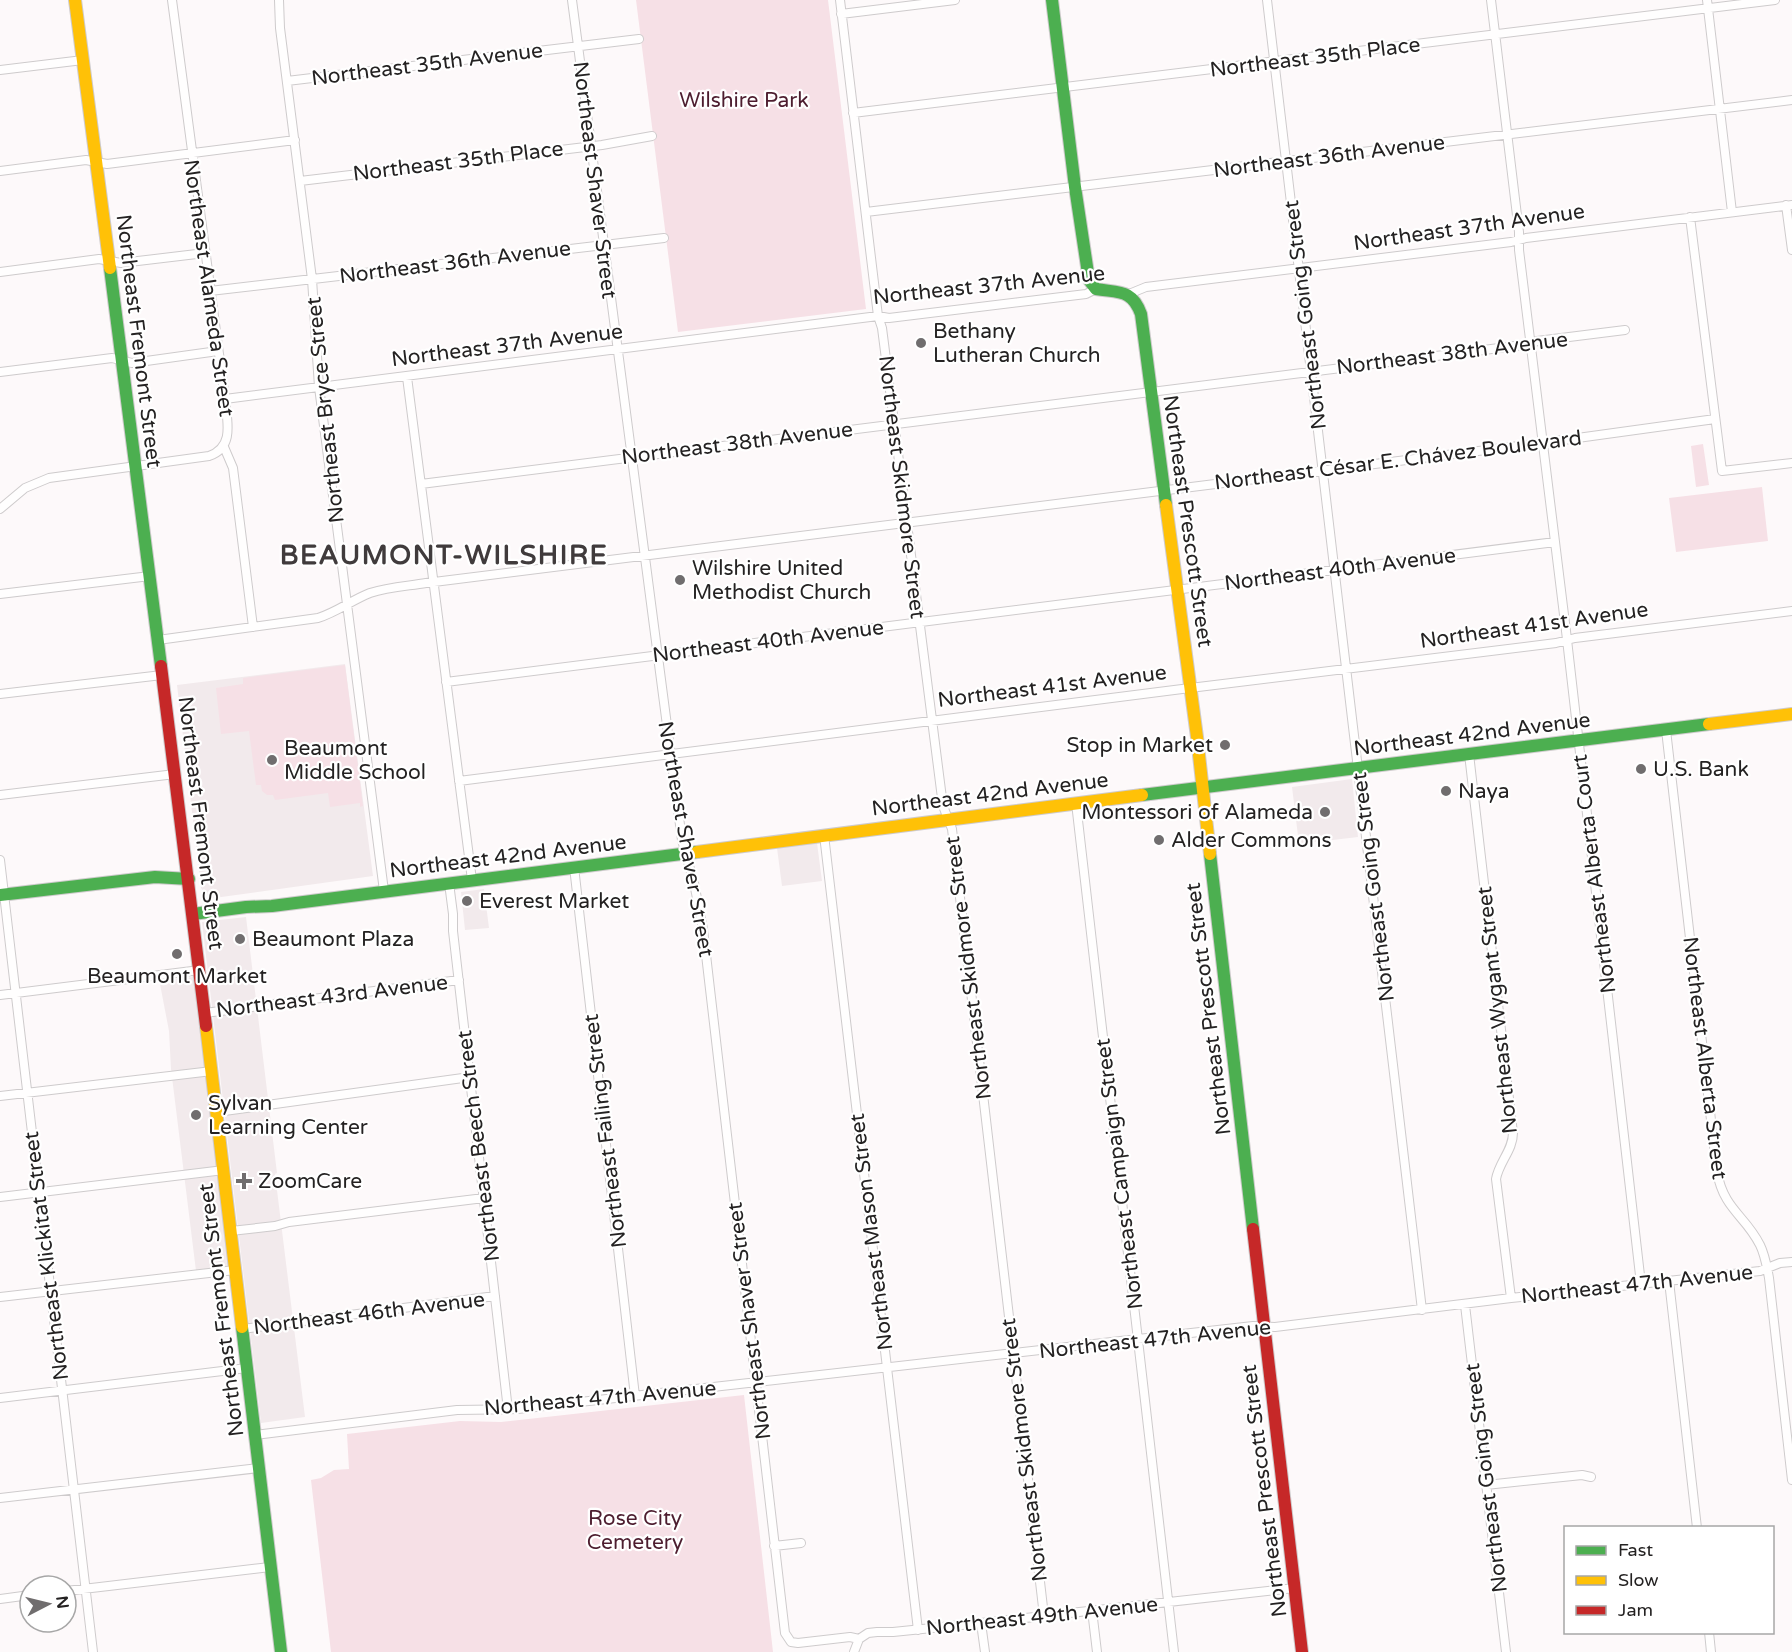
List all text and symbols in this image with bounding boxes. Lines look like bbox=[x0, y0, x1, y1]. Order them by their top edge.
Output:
street label: Northeast 35th Place bbox=[1208, 32, 1422, 83]
street label: Northeast 35th Avenue bbox=[310, 38, 544, 91]
street label: Northeast Shaver Street bbox=[568, 60, 621, 300]
park label: Wilshire Park bbox=[679, 88, 809, 113]
street label: Northeast 36th Avenue bbox=[1212, 130, 1446, 183]
street label: Northeast 35th Place bbox=[351, 136, 565, 187]
street label: Northeast Alameda Street bbox=[178, 158, 239, 418]
street label: Northeast Going Street bbox=[1279, 199, 1332, 431]
street label: Northeast 37th Avenue bbox=[1352, 199, 1586, 256]
street label: Northeast Fremont Street bbox=[111, 213, 166, 469]
street label: Northeast 36th Avenue bbox=[338, 236, 572, 289]
street label: Northeast 37th Avenue bbox=[872, 261, 1106, 310]
street label: Northeast Bryce Street bbox=[301, 296, 350, 524]
street label: Northeast 37th Avenue bbox=[390, 319, 624, 372]
place label: Bethany Lutheran Church bbox=[933, 319, 1100, 368]
street label: Northeast 38th Avenue bbox=[1335, 327, 1569, 380]
marker: Bethany Lutheran Church bbox=[914, 336, 928, 350]
street label: Northeast Skidmore Street bbox=[873, 354, 930, 620]
street label: Northeast Prescott Street bbox=[1157, 393, 1218, 649]
street label: Northeast 38th Avenue bbox=[620, 417, 854, 470]
street label: Northeast César E. Chávez Boulevard bbox=[1213, 426, 1583, 495]
district label: BEAUMONT-WILSHIRE bbox=[280, 539, 608, 572]
street label: Northeast 40th Avenue bbox=[1223, 543, 1457, 596]
place label: Wilshire United Methodist Church bbox=[692, 556, 871, 605]
marker: Wilshire United Methodist Church bbox=[673, 573, 687, 587]
street label: Northeast 41st Avenue bbox=[1418, 597, 1650, 654]
street label: Northeast 40th Avenue bbox=[651, 615, 885, 668]
street label: Northeast 41st Avenue bbox=[936, 660, 1168, 713]
street label: Northeast Fremont Street bbox=[173, 695, 228, 951]
street label: Northeast 42nd Avenue bbox=[1352, 708, 1592, 761]
street label: Northeast Shaver Street bbox=[652, 719, 719, 959]
place label: Stop in Market bbox=[1066, 733, 1213, 758]
place label: Beaumont Middle School bbox=[284, 736, 426, 785]
marker: Stop in Market bbox=[1218, 738, 1232, 752]
marker: Beaumont Middle School bbox=[265, 753, 279, 767]
street label: Northeast Alberta Court bbox=[1567, 753, 1622, 995]
place label: U.S. Bank bbox=[1653, 757, 1749, 782]
marker: U.S. Bank bbox=[1634, 762, 1648, 776]
street label: Northeast 42nd Avenue bbox=[870, 768, 1110, 821]
street label: Northeast Going Street bbox=[1347, 771, 1400, 1003]
place label: Naya bbox=[1458, 779, 1509, 804]
marker: Naya bbox=[1439, 784, 1453, 798]
place label: Montessori of Alameda bbox=[1081, 800, 1313, 825]
marker: Montessori of Alameda bbox=[1318, 805, 1332, 819]
place label: Alder Commons bbox=[1171, 828, 1332, 853]
street label: Northeast 42nd Avenue bbox=[388, 830, 628, 883]
marker: Alder Commons bbox=[1152, 833, 1166, 847]
street label: Northeast Skidmore Street bbox=[940, 835, 997, 1101]
street label: Northeast Prescott Street bbox=[1181, 881, 1236, 1137]
street label: Northeast Wygant Street bbox=[1472, 885, 1523, 1135]
place label: Everest Market bbox=[479, 889, 629, 914]
marker: Everest Market bbox=[460, 894, 474, 908]
place label: Beaumont Plaza bbox=[252, 927, 414, 952]
marker: Beaumont Plaza bbox=[233, 932, 247, 946]
street label: Northeast Alberta Street bbox=[1677, 935, 1732, 1181]
marker: Beaumont Market bbox=[170, 947, 184, 961]
place label: Beaumont Market bbox=[87, 964, 267, 989]
street label: Northeast 43rd Avenue bbox=[215, 970, 449, 1023]
street label: Northeast Failing Street bbox=[579, 1013, 632, 1249]
street label: Northeast Beech Street bbox=[452, 1029, 505, 1263]
street label: Northeast Campaign Street bbox=[1090, 1037, 1149, 1311]
place label: Sylvan Learning Center bbox=[208, 1091, 368, 1140]
marker: Sylvan Learning Center bbox=[189, 1108, 203, 1122]
street label: Northeast Mason Street bbox=[845, 1112, 898, 1352]
street label: Northeast Klickitat Street bbox=[19, 1130, 74, 1382]
place label: ZoomCare bbox=[258, 1169, 362, 1194]
marker: ZoomCare bbox=[235, 1172, 253, 1190]
street label: Northeast Fremont Street bbox=[194, 1182, 249, 1438]
street label: Northeast Shaver Street bbox=[723, 1201, 776, 1441]
street label: Northeast 47th Avenue bbox=[1520, 1260, 1754, 1309]
street label: Northeast 46th Avenue bbox=[252, 1287, 486, 1340]
street label: Northeast 47th Avenue bbox=[1038, 1315, 1272, 1364]
street label: Northeast Skidmore Street bbox=[996, 1317, 1053, 1583]
street label: Northeast Going Street bbox=[1460, 1362, 1513, 1594]
street label: Northeast Prescott Street bbox=[1237, 1363, 1292, 1619]
street label: Northeast 47th Avenue bbox=[483, 1376, 717, 1421]
park label: Rose City Cemetery bbox=[587, 1506, 683, 1555]
legend bbox=[1564, 1526, 1774, 1634]
text: Fast bbox=[1618, 1539, 1653, 1561]
text: Slow bbox=[1618, 1569, 1659, 1591]
north arrow bbox=[18, 1574, 78, 1634]
street label: Northeast 49th Avenue bbox=[925, 1592, 1159, 1641]
text: N bbox=[51, 1595, 73, 1610]
text: Jam bbox=[1618, 1599, 1653, 1621]

